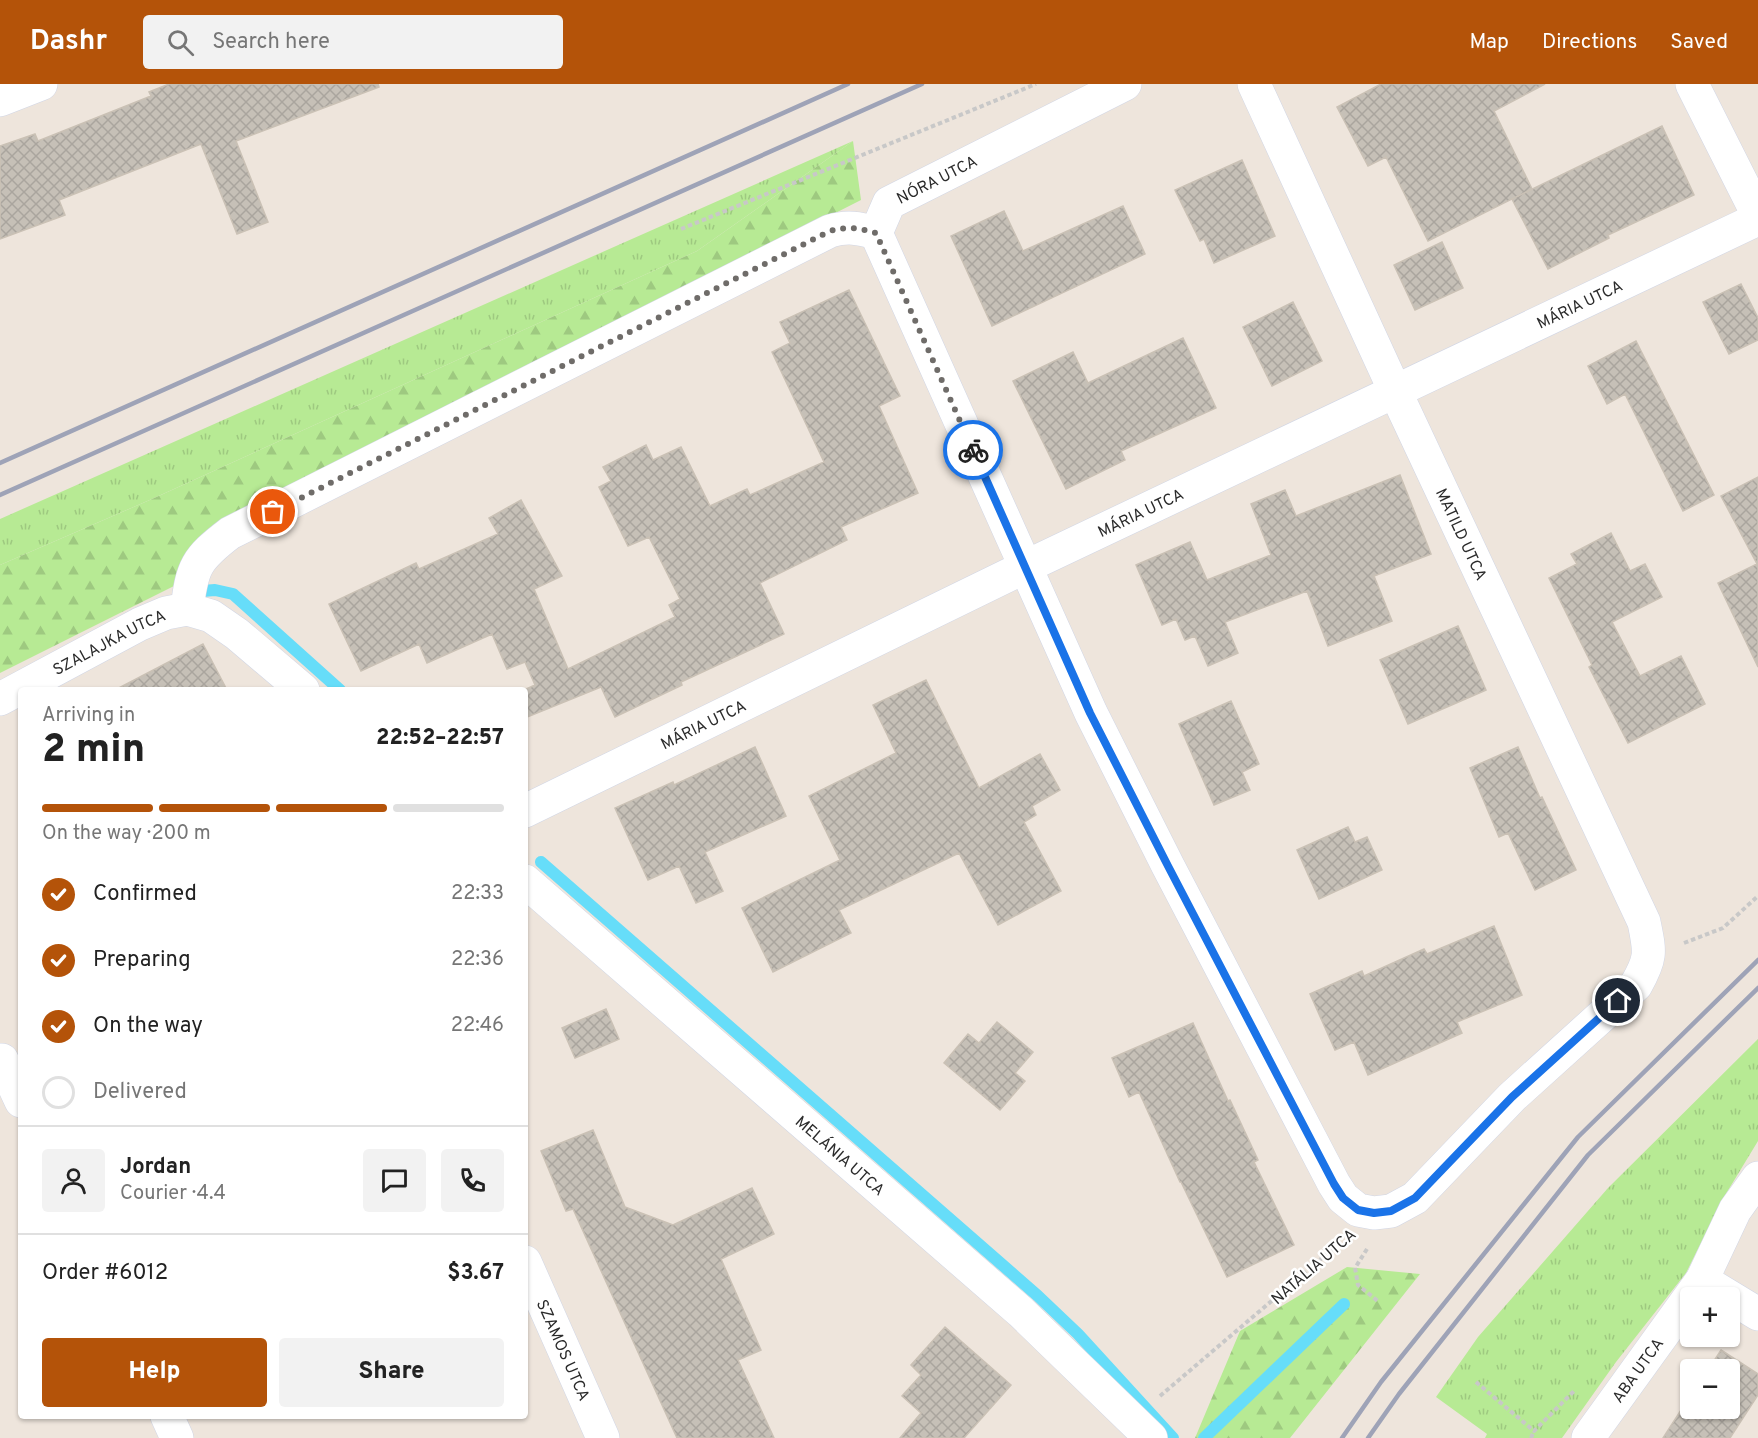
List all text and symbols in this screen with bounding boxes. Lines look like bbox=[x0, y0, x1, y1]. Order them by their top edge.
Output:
search box bbox=[143, 15, 563, 69]
text: Dashr bbox=[30, 24, 107, 60]
icon: search bbox=[164, 26, 197, 59]
text: Search here bbox=[212, 29, 330, 56]
text: Map bbox=[1469, 29, 1509, 56]
text: Directions bbox=[1542, 29, 1637, 56]
text: Saved bbox=[1670, 29, 1728, 56]
street label: NÓRA UTCA bbox=[894, 152, 981, 209]
street label: MÁRIA UTCA bbox=[1534, 277, 1626, 335]
courier bbox=[943, 420, 1003, 480]
icon: bike bbox=[957, 434, 990, 467]
street label: MÁRIA UTCA bbox=[1095, 485, 1187, 543]
pin bbox=[247, 486, 298, 537]
street label: MATILD UTCA bbox=[1430, 486, 1490, 584]
icon: bag bbox=[256, 495, 289, 528]
street label: SZALAJKA UTCA bbox=[50, 606, 169, 681]
street label: MÁRIA UTCA bbox=[658, 697, 750, 755]
text: Arriving in bbox=[42, 703, 135, 729]
text: 22:52–22:57 bbox=[376, 725, 504, 752]
text: 2 min bbox=[42, 727, 145, 776]
text: On the way · 200 m bbox=[42, 821, 211, 847]
icon: check bbox=[42, 878, 75, 911]
text: Confirmed bbox=[93, 881, 197, 908]
text: 22:33 bbox=[451, 881, 504, 907]
icon: check bbox=[42, 944, 75, 977]
text: Preparing bbox=[93, 947, 191, 974]
text: 22:36 bbox=[451, 947, 504, 973]
pin bbox=[1592, 975, 1643, 1026]
icon: home bbox=[1601, 984, 1634, 1017]
icon: check bbox=[42, 1010, 75, 1043]
text: On the way bbox=[93, 1013, 203, 1040]
text: 22:46 bbox=[451, 1013, 504, 1039]
text: Delivered bbox=[93, 1079, 187, 1106]
street label: MELÁNIA UTCA bbox=[790, 1112, 888, 1201]
button: person bbox=[42, 1149, 105, 1212]
button: chat bbox=[363, 1149, 426, 1212]
button: phone bbox=[441, 1149, 504, 1212]
text: Jordan bbox=[120, 1154, 191, 1181]
text: Courier · 4.4 bbox=[120, 1181, 226, 1207]
street label: NATÁLIA UTCA bbox=[1267, 1224, 1361, 1310]
text: Order #6012 bbox=[42, 1260, 168, 1287]
text: $3.67 bbox=[447, 1260, 504, 1287]
map controls bbox=[1680, 1287, 1740, 1419]
button: + bbox=[1680, 1287, 1740, 1347]
street label: SZAMOS UTCA bbox=[531, 1297, 593, 1405]
street label: ABA UTCA bbox=[1609, 1335, 1669, 1407]
button: Help bbox=[42, 1338, 267, 1407]
button: Share bbox=[279, 1338, 504, 1407]
button: − bbox=[1680, 1359, 1740, 1419]

